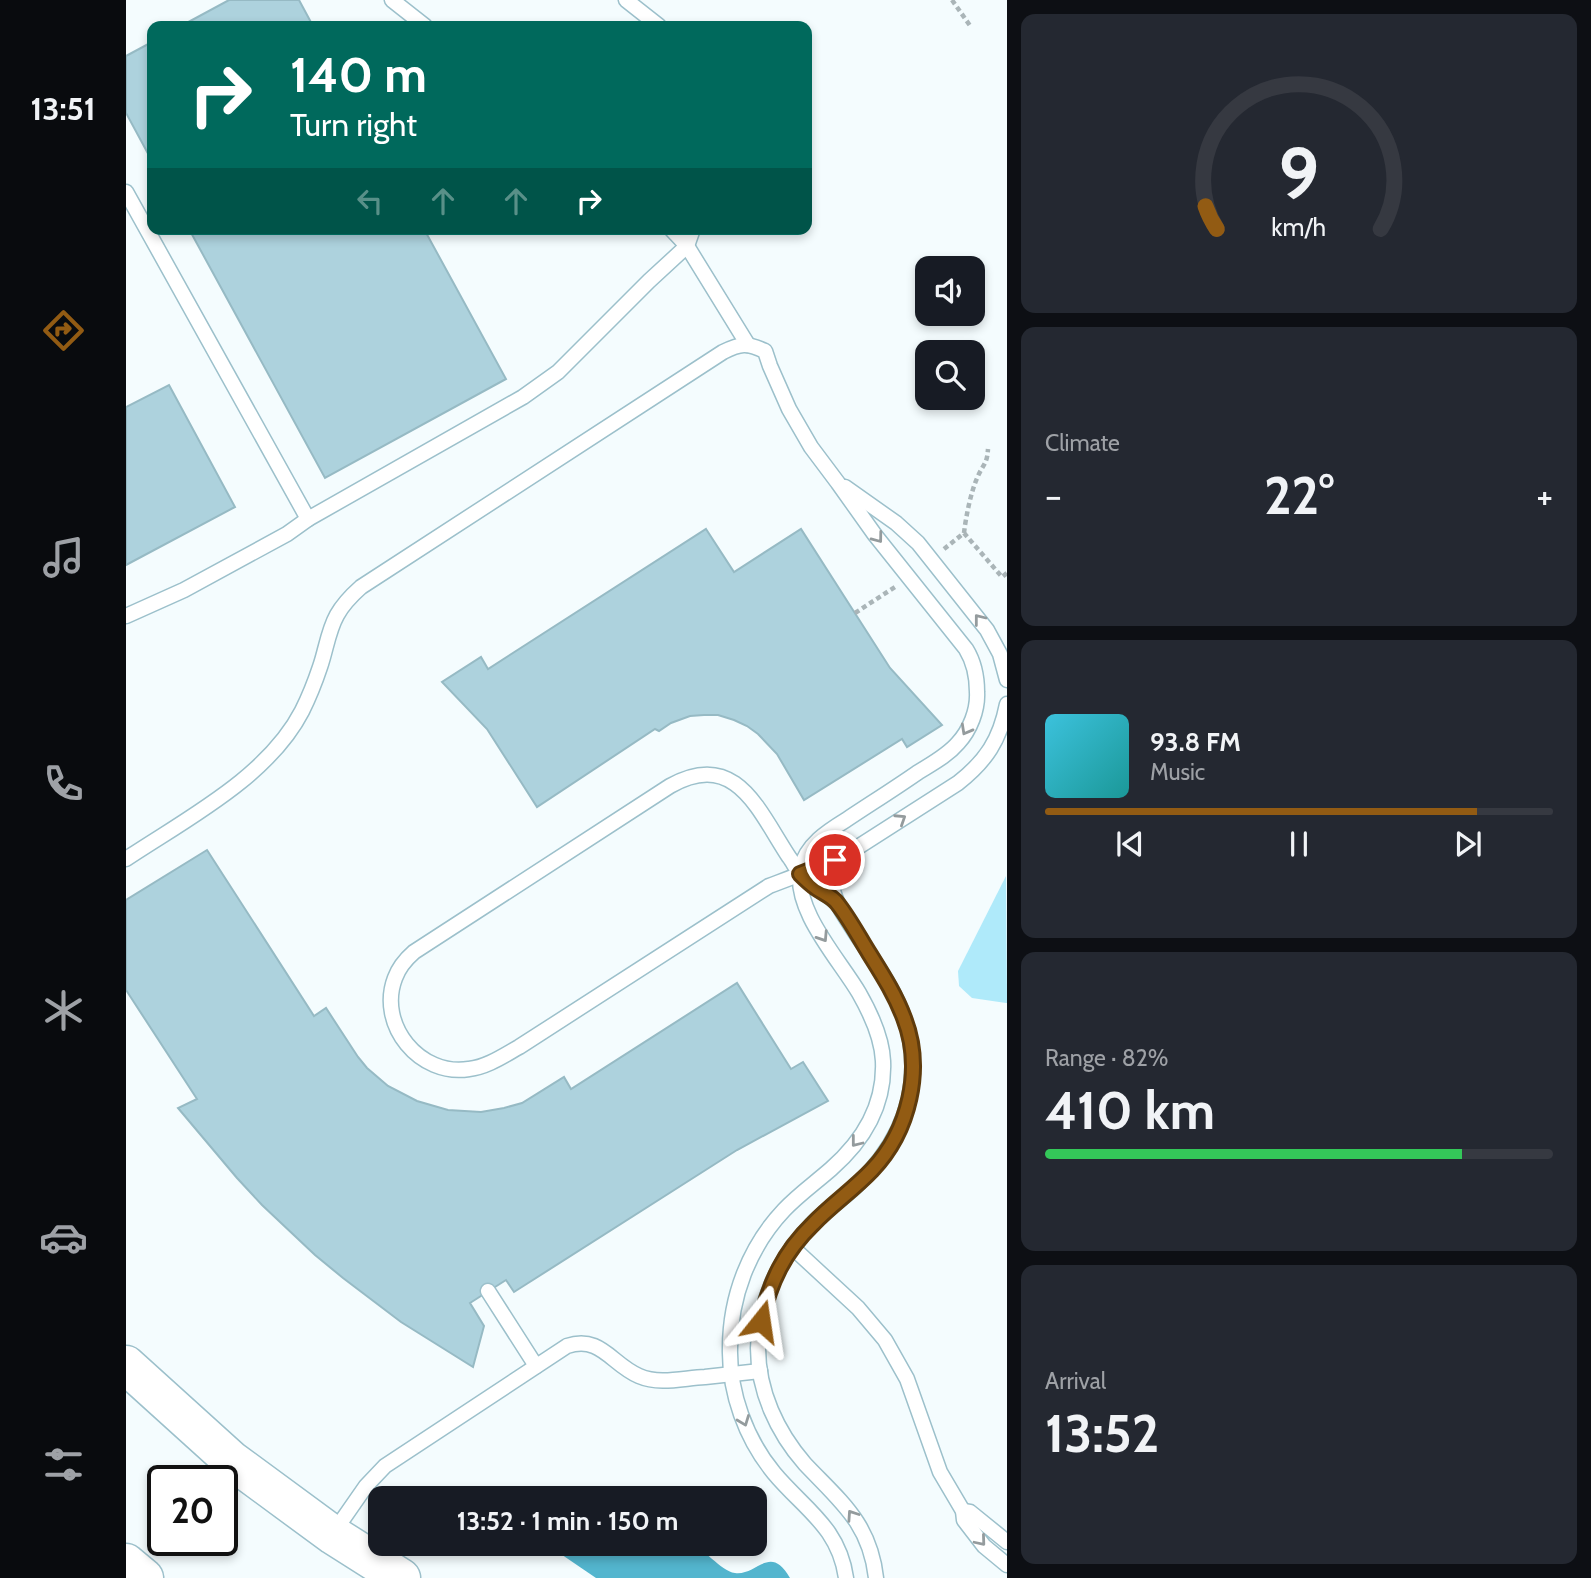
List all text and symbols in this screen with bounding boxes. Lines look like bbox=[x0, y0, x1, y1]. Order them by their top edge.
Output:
text: 140 m bbox=[290, 45, 427, 104]
icon: right bbox=[175, 49, 266, 140]
text: 13:51 bbox=[30, 89, 96, 128]
text: Turn right bbox=[290, 105, 417, 144]
text: 9 bbox=[1279, 130, 1319, 218]
icon: left bbox=[351, 182, 389, 220]
icon: ahead bbox=[424, 182, 462, 220]
icon: ahead bbox=[497, 182, 535, 220]
icon: right bbox=[570, 182, 608, 220]
text: km/h bbox=[1272, 212, 1326, 242]
map controls bbox=[915, 256, 985, 410]
button: sound bbox=[915, 256, 985, 326]
icon: directions bbox=[39, 306, 88, 355]
button: search bbox=[915, 340, 985, 410]
text: Climate bbox=[1045, 429, 1120, 457]
text: 22° bbox=[1264, 464, 1334, 527]
text: − bbox=[1045, 472, 1062, 519]
text: + bbox=[1536, 472, 1553, 519]
one-way arrow bbox=[869, 531, 882, 543]
icon: music bbox=[39, 533, 88, 582]
one-way arrow bbox=[974, 615, 987, 627]
one-way arrow bbox=[961, 723, 974, 736]
text: 93.8 FM bbox=[1150, 726, 1241, 758]
text: Music bbox=[1150, 758, 1205, 786]
icon: phone bbox=[39, 759, 88, 808]
one-way arrow bbox=[893, 815, 906, 828]
icon: previous bbox=[1111, 825, 1149, 863]
icon: pause bbox=[1280, 825, 1318, 863]
icon: next bbox=[1449, 825, 1487, 863]
pin bbox=[805, 830, 865, 890]
icon: arrive bbox=[816, 841, 854, 879]
one-way arrow bbox=[814, 929, 827, 942]
icon: climate bbox=[39, 986, 88, 1035]
text: Range · 82% bbox=[1045, 1044, 1168, 1072]
text: 410 km bbox=[1045, 1079, 1215, 1142]
one-way arrow bbox=[851, 1135, 864, 1147]
icon: car bbox=[39, 1213, 88, 1262]
position arrow bbox=[724, 1284, 798, 1358]
text: Arrival bbox=[1045, 1367, 1106, 1395]
text: 13:52 bbox=[1045, 1402, 1159, 1465]
one-way arrow bbox=[736, 1414, 750, 1426]
icon: filters bbox=[39, 1440, 88, 1489]
speed limit sign: 20 bbox=[147, 1465, 238, 1556]
text: 13:52 · 1 min · 150 m bbox=[457, 1505, 678, 1537]
one-way arrow bbox=[848, 1510, 860, 1523]
one-way arrow bbox=[973, 1532, 985, 1545]

